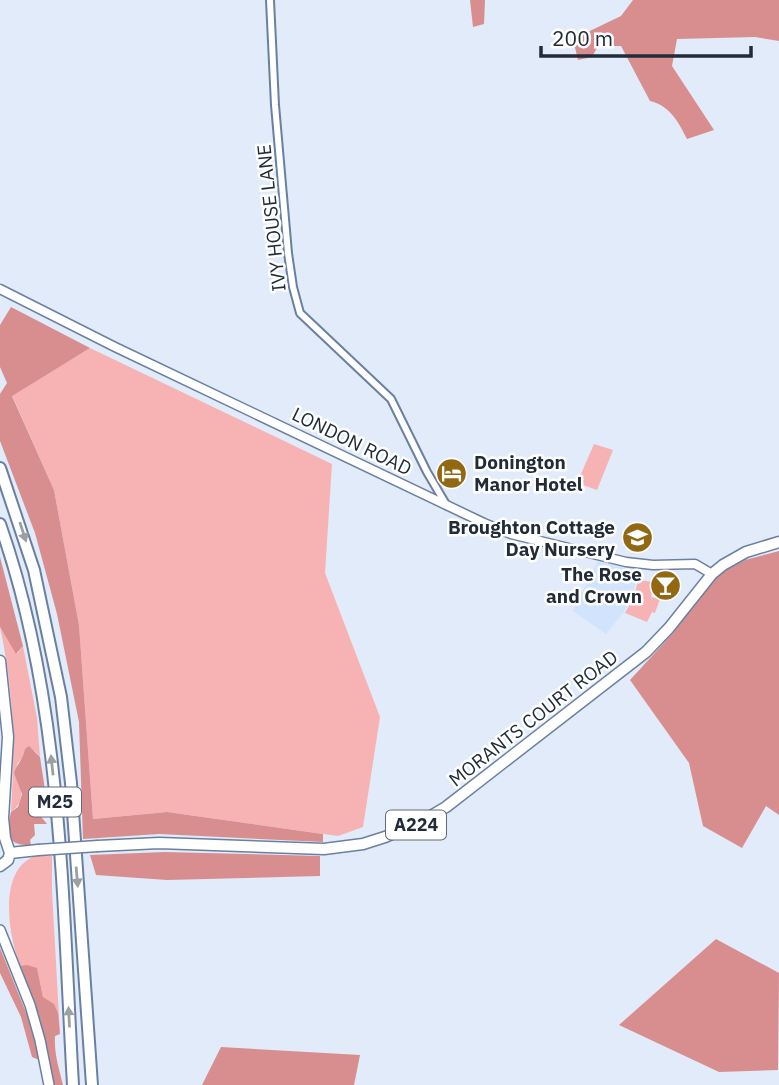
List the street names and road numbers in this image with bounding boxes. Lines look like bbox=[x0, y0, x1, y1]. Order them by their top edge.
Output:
street label: IVY HOUSE LANE bbox=[251, 143, 291, 293]
street label: LONDON ROAD bbox=[288, 402, 416, 480]
street label: MORANTS COURT ROAD bbox=[444, 645, 622, 791]
road number: M25 bbox=[29, 788, 81, 816]
road number: A224 bbox=[386, 810, 446, 840]

